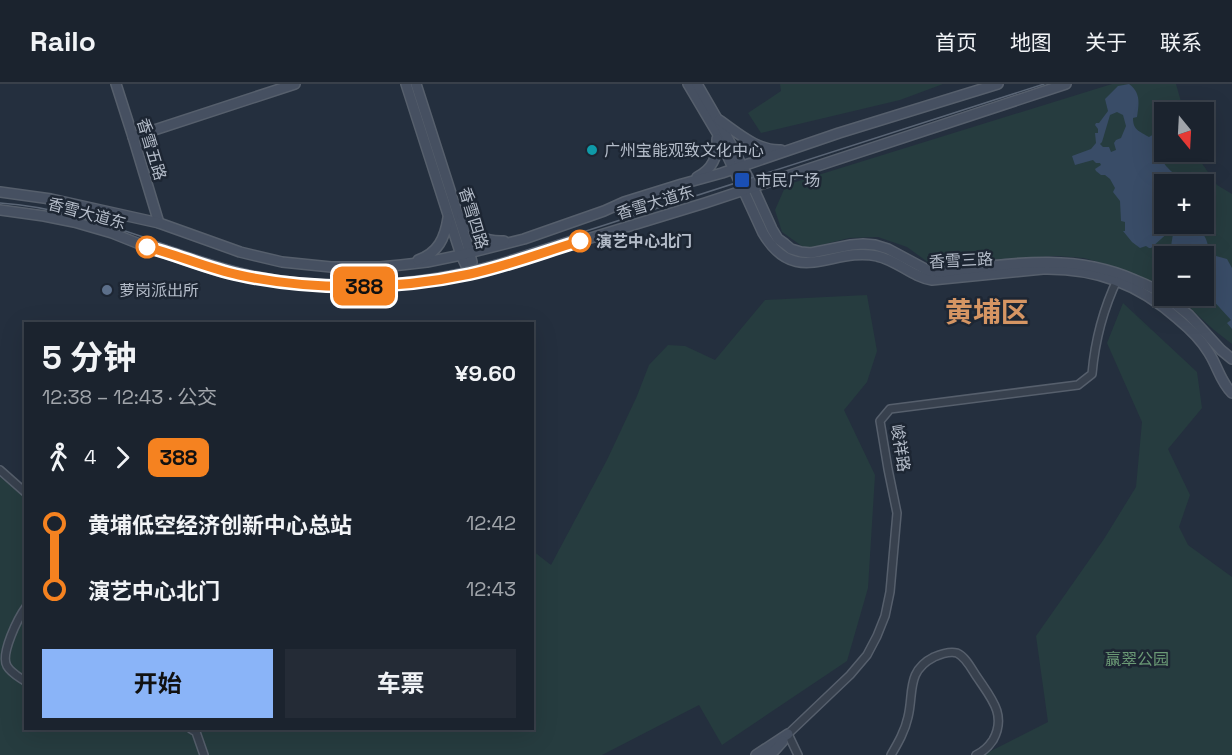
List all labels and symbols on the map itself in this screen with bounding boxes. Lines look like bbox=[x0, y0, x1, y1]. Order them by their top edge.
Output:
north arrow bbox=[1154, 102, 1214, 162]
street label: 香雪五路 bbox=[132, 115, 171, 183]
place label: 广州宝能观致文化中心 bbox=[604, 140, 764, 161]
marker: 广州宝能观致文化中心 bbox=[585, 143, 599, 157]
place label: 市民广场 bbox=[756, 170, 820, 191]
marker: 市民广场 bbox=[733, 171, 751, 189]
street label: 香雪大道东 bbox=[614, 181, 696, 224]
street label: 香雪四路 bbox=[454, 184, 493, 252]
street label: 香雪大道东 bbox=[46, 193, 128, 234]
marker: 演艺中心北门 bbox=[569, 230, 591, 252]
place label: 演艺中心北门 bbox=[596, 231, 692, 252]
unlabelled marker bbox=[136, 236, 158, 258]
street label: 香雪三路 bbox=[929, 248, 994, 273]
line badge: 388 bbox=[330, 266, 398, 306]
place label: 萝岗派出所 bbox=[119, 280, 199, 301]
marker: 萝岗派出所 bbox=[100, 283, 114, 297]
district label: 黄埔区 bbox=[945, 294, 1029, 330]
street label: 峻祥路 bbox=[886, 423, 915, 473]
park label: 赢翠公园 bbox=[1105, 649, 1169, 670]

